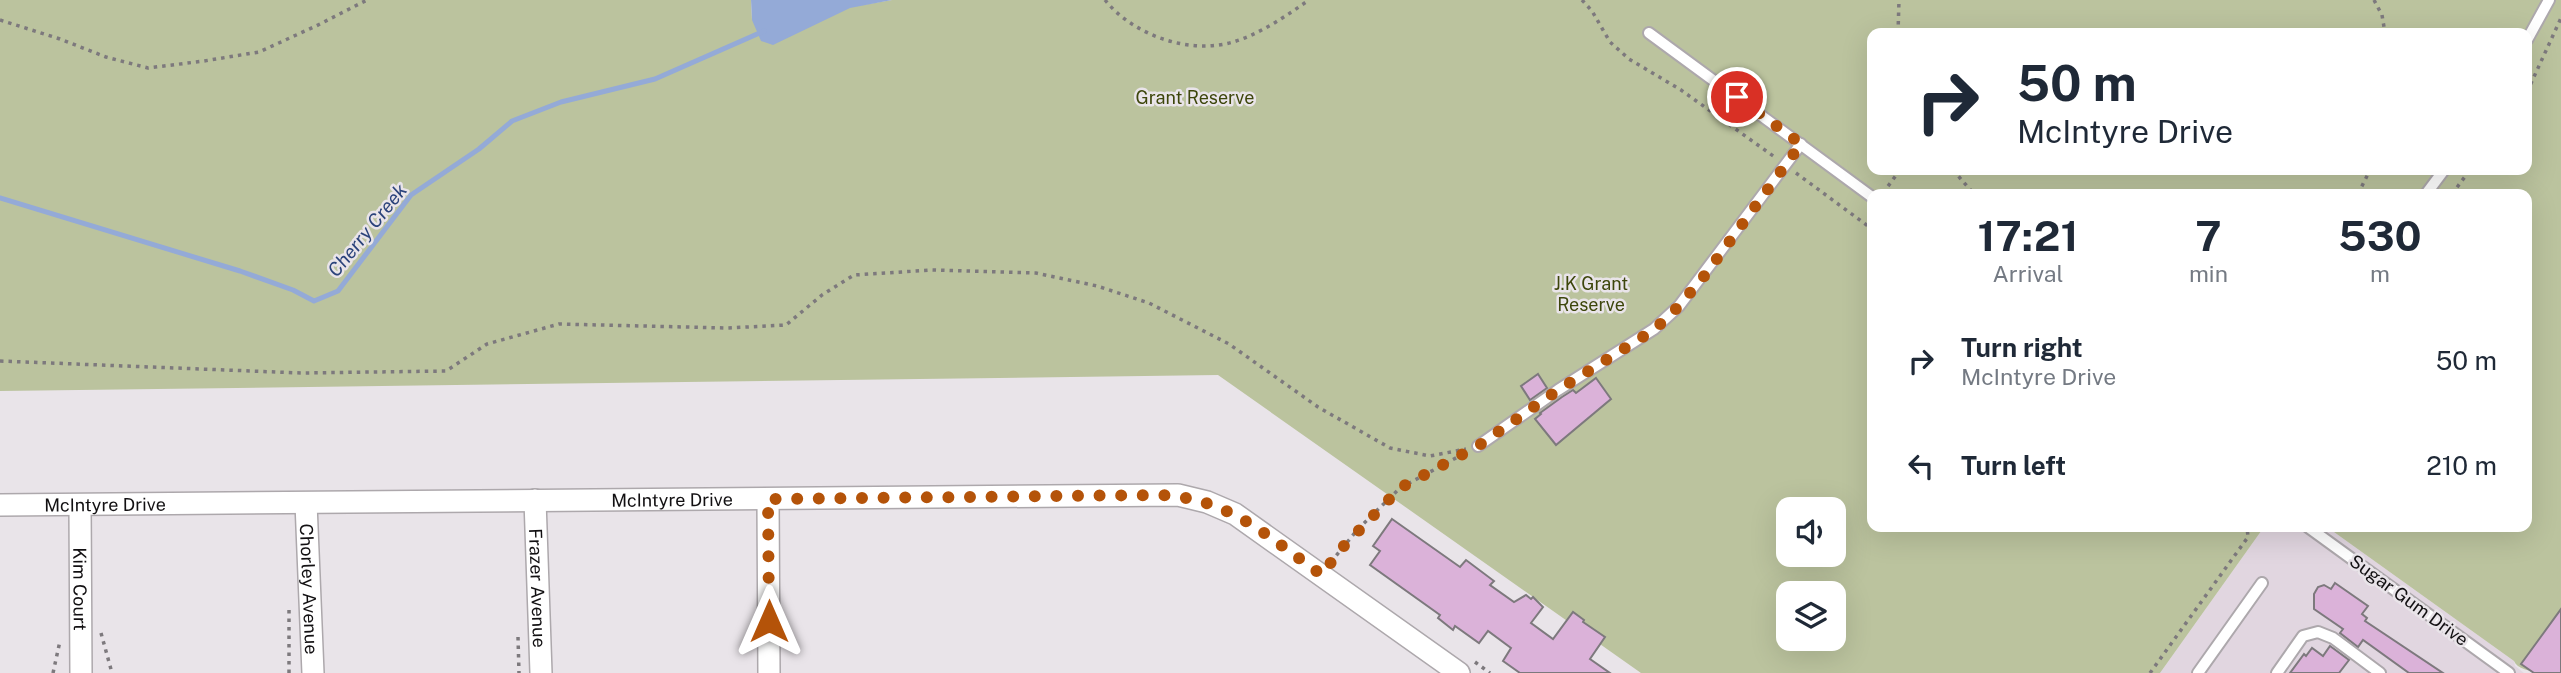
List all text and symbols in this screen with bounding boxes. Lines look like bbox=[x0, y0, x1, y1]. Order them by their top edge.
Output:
text: 50 m bbox=[2017, 54, 2137, 112]
icon: right bbox=[1902, 56, 1993, 147]
pin bbox=[1707, 67, 1767, 127]
icon: arrive bbox=[1718, 78, 1756, 116]
park label: Grant Reserve bbox=[1136, 87, 1254, 108]
text: McIntyre Drive bbox=[2017, 113, 2233, 150]
water label: Cherry Creek bbox=[323, 179, 412, 281]
text: 17:21 bbox=[1977, 211, 2079, 260]
text: 7 bbox=[2195, 211, 2222, 260]
text: 530 bbox=[2338, 211, 2422, 260]
text: Arrival bbox=[1992, 260, 2063, 287]
text: min bbox=[2189, 260, 2228, 287]
text: m bbox=[2370, 260, 2390, 287]
park label: J.K Grant Reserve bbox=[1554, 273, 1628, 315]
text: Turn right bbox=[1961, 332, 2083, 363]
icon: right bbox=[1902, 342, 1940, 380]
text: 50 m bbox=[2436, 345, 2497, 376]
text: McIntyre Drive bbox=[1961, 363, 2116, 390]
icon: left bbox=[1902, 447, 1940, 485]
text: Turn left bbox=[1961, 450, 2066, 481]
text: 210 m bbox=[2426, 450, 2497, 481]
street label: McIntyre Drive bbox=[611, 488, 733, 510]
street label: McIntyre Drive bbox=[44, 493, 166, 515]
map controls bbox=[1776, 497, 1846, 651]
button: sound bbox=[1776, 497, 1846, 567]
street label: Chorley Avenue bbox=[296, 523, 323, 655]
street label: Frazer Avenue bbox=[525, 528, 551, 648]
street label: Kim Court bbox=[70, 547, 91, 631]
street label: Sugar Gum Drive bbox=[2346, 550, 2472, 650]
button: layers bbox=[1776, 581, 1846, 651]
position arrow bbox=[732, 584, 806, 658]

